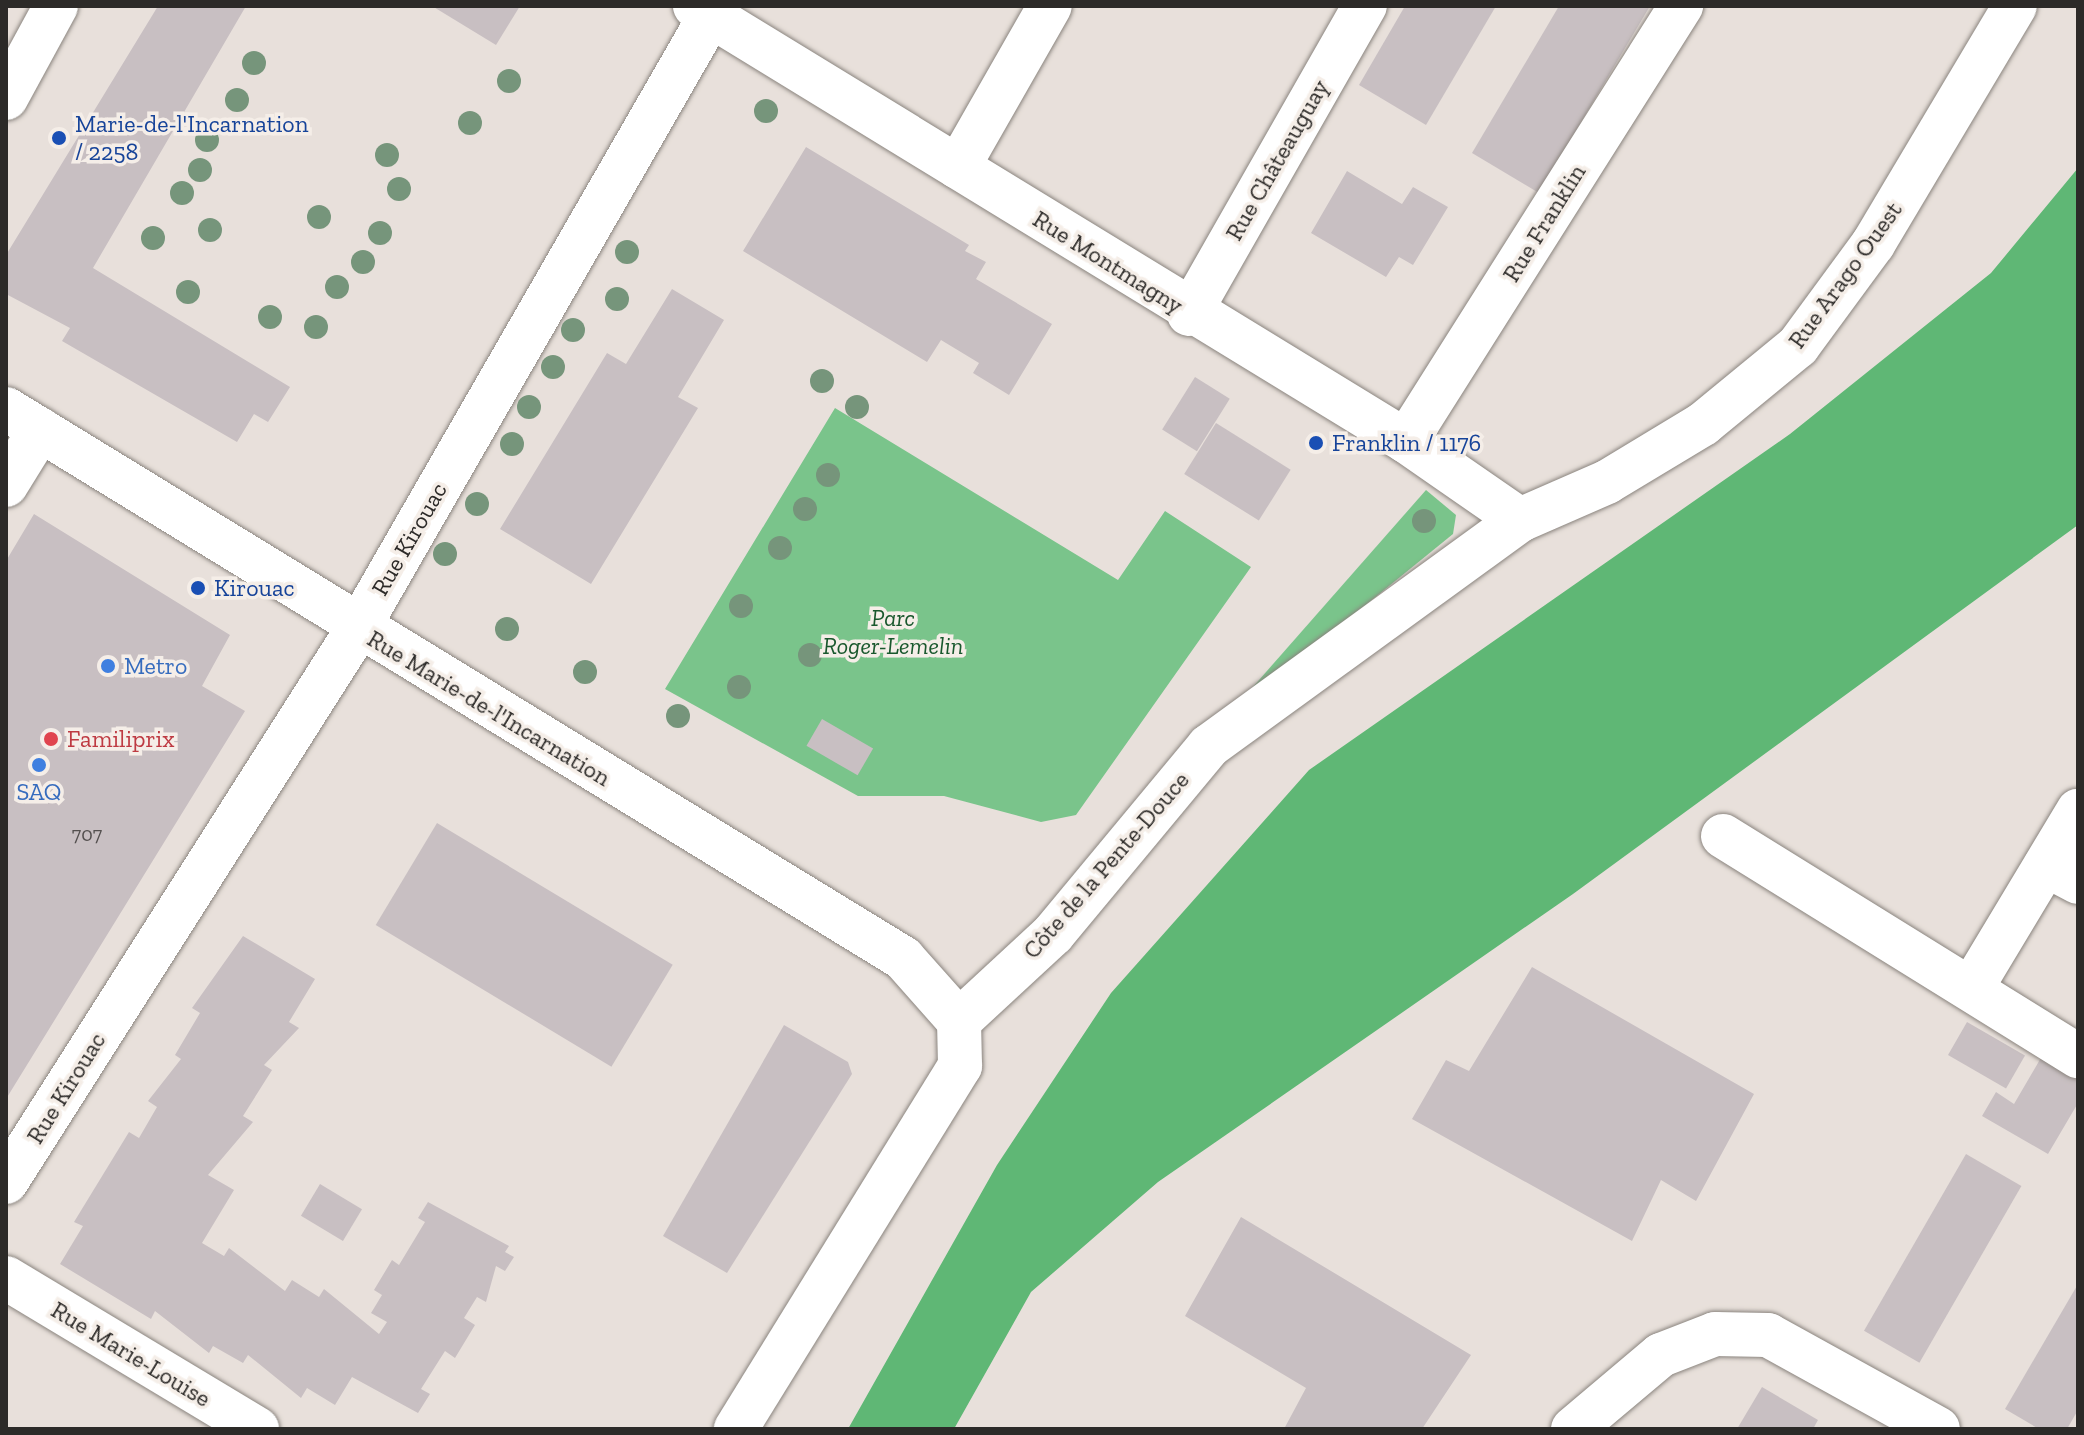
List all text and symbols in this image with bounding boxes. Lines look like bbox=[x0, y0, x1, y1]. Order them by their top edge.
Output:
street label: Rue Châteauguay bbox=[1219, 75, 1335, 245]
place label: Marie-de-l'Incarnation / 2258 bbox=[75, 110, 308, 166]
marker: Marie-de-l'Incarnation / 2258 bbox=[50, 129, 68, 147]
street label: Rue Franklin bbox=[1497, 159, 1591, 287]
street label: Rue Arago Ouest bbox=[1782, 196, 1908, 354]
street label: Rue Montmagny bbox=[1028, 204, 1188, 320]
place label: Franklin / 1176 bbox=[1332, 429, 1481, 457]
marker: Franklin / 1176 bbox=[1307, 434, 1325, 452]
street label: Rue Kirouac bbox=[365, 477, 453, 601]
place label: Kirouac bbox=[214, 574, 295, 602]
marker: Kirouac bbox=[189, 579, 207, 597]
park label: Parc Roger-Lemelin bbox=[823, 604, 963, 660]
street label: Rue Marie-de-l'Incarnation bbox=[362, 624, 616, 792]
place label: Metro bbox=[124, 652, 187, 680]
marker: Metro bbox=[99, 657, 117, 675]
place label: Familiprix bbox=[67, 725, 175, 753]
marker: Familiprix bbox=[42, 730, 60, 748]
marker: SAQ bbox=[30, 756, 48, 774]
street label: Côte de la Pente-Douce bbox=[1017, 766, 1195, 964]
place label: SAQ bbox=[17, 778, 61, 806]
house number: 707 bbox=[72, 822, 102, 846]
street label: Rue Kirouac bbox=[20, 1027, 112, 1149]
street label: Rue Marie-Louise bbox=[46, 1295, 216, 1413]

